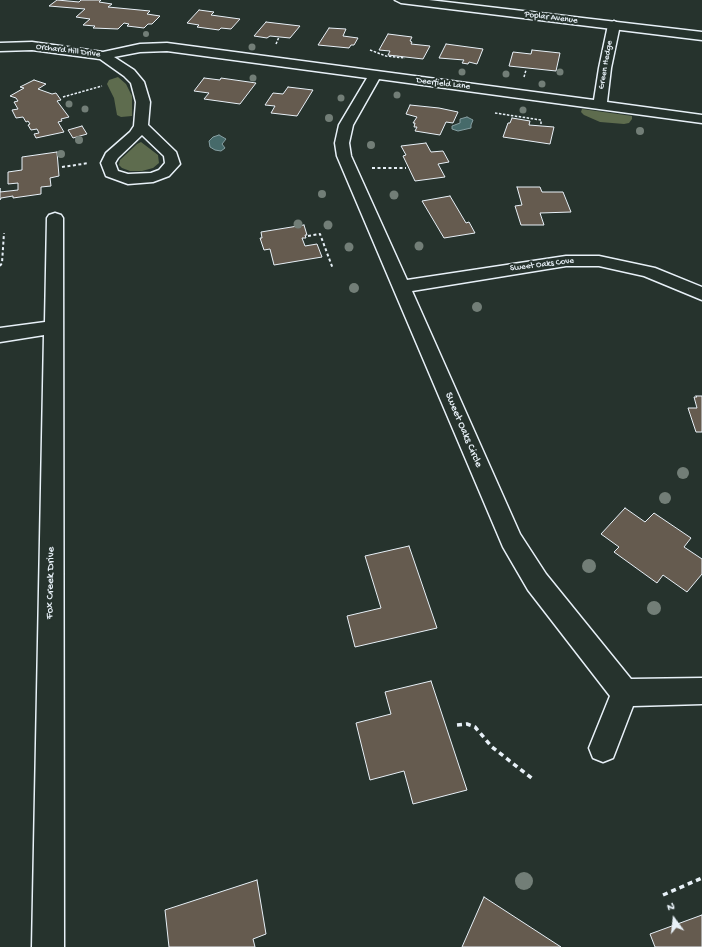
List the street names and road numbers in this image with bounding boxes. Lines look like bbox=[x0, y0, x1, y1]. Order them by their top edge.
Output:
street label: Poplar Avenue bbox=[524, 9, 578, 27]
street label: Green Hedge bbox=[596, 40, 616, 90]
street label: Orchard Hill Drive bbox=[35, 42, 101, 60]
street label: Deerfield Lane bbox=[415, 75, 471, 93]
street label: Sweet Oaks Cove bbox=[509, 256, 575, 274]
street label: Sweet Oaks Circle bbox=[441, 390, 485, 470]
street label: Fox Creek Drive bbox=[44, 547, 58, 619]

